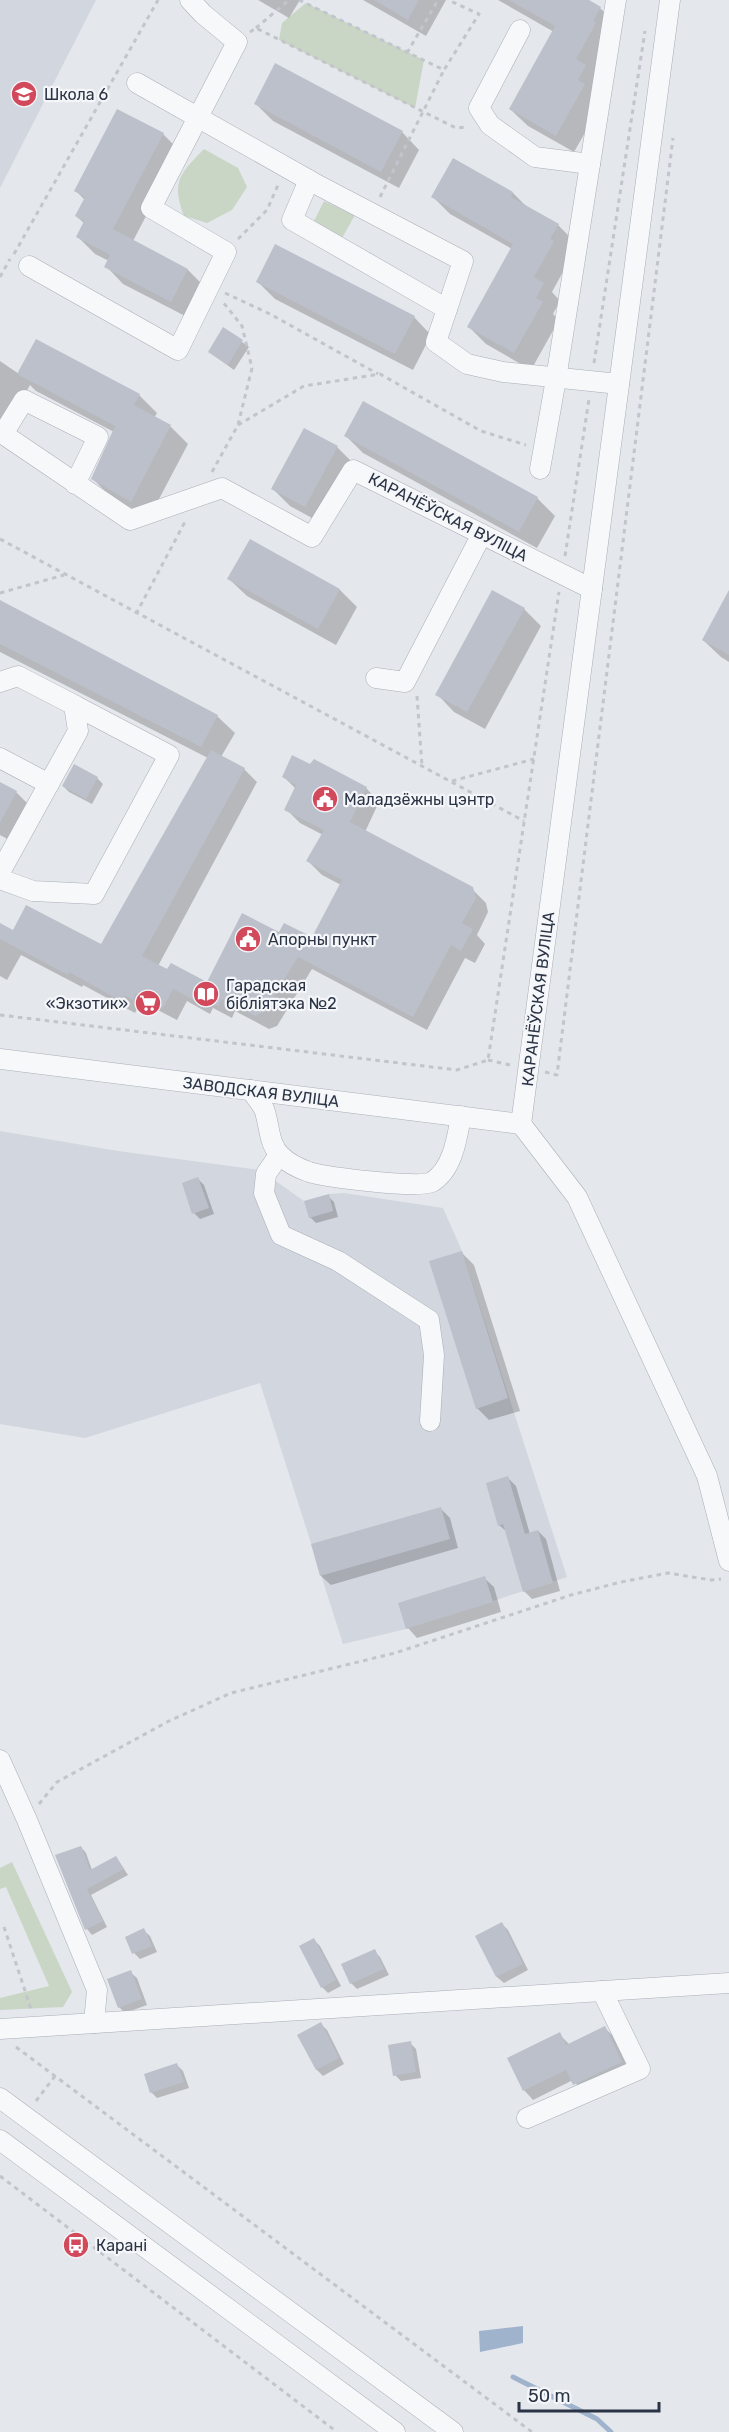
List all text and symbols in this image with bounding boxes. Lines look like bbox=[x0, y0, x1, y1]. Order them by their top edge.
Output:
school or university icon: Школа 6 bbox=[9, 79, 39, 109]
place label: Школа 6 bbox=[44, 85, 109, 104]
street label: КАРАНЁЎСКАЯ ВУЛІЦА bbox=[365, 469, 531, 566]
public building icon: Маладзёжны цэнтр bbox=[310, 784, 340, 814]
place label: Маладзёжны цэнтр bbox=[344, 790, 494, 809]
street label: КАРАНЁЎСКАЯ ВУЛІЦА bbox=[518, 910, 558, 1088]
public building icon: Апорны пункт bbox=[233, 924, 263, 954]
place label: Апорны пункт bbox=[268, 930, 377, 949]
place label: Гарадская бібліятэка №2 bbox=[226, 976, 337, 1013]
library icon: Гарадская бібліятэка №2 bbox=[191, 979, 221, 1009]
supermarket icon: «Экзотик» bbox=[133, 988, 163, 1018]
place label: «Экзотик» bbox=[46, 994, 128, 1013]
street label: ЗАВОДСКАЯ ВУЛІЦА bbox=[182, 1073, 341, 1111]
bus stop icon: Карані bbox=[61, 2230, 91, 2260]
place label: Карані bbox=[96, 2236, 147, 2255]
scale bar bbox=[519, 2375, 658, 2413]
text: 50 m bbox=[528, 2385, 571, 2407]

